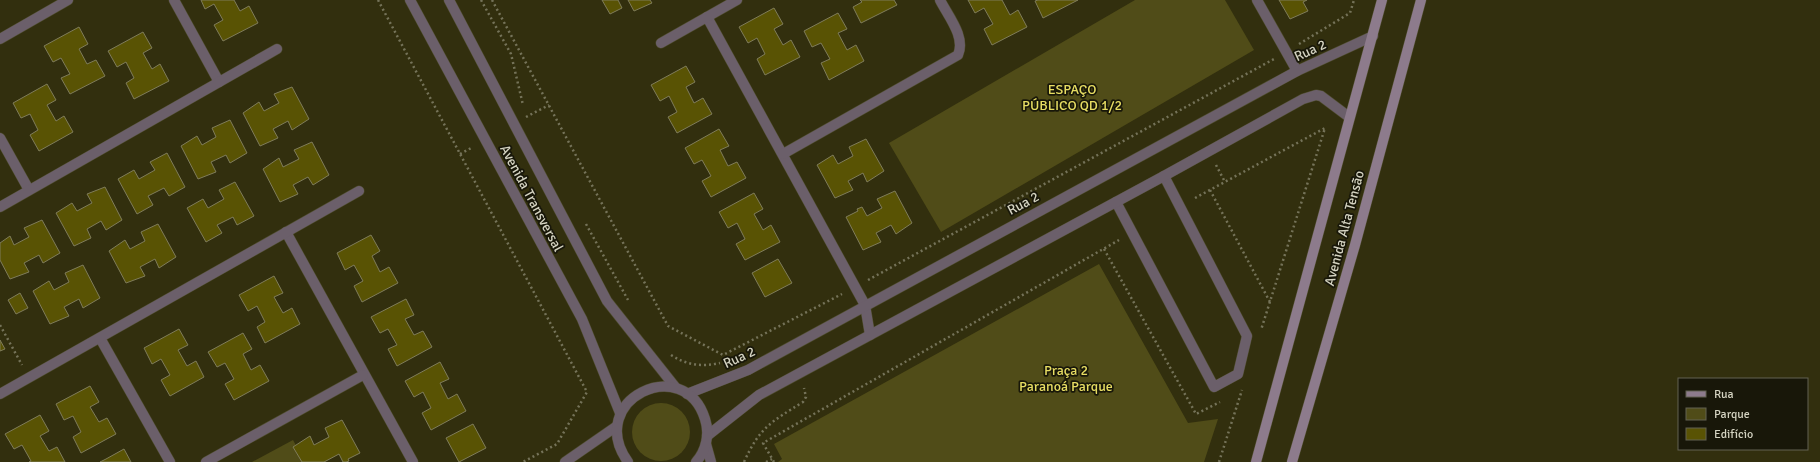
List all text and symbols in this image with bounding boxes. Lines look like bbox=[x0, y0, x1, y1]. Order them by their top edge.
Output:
street label: Rua 2 bbox=[1291, 36, 1329, 65]
park label: ESPAÇO PÚBLICO QD 1/2 bbox=[1022, 81, 1122, 114]
street label: Avenida Transversal bbox=[496, 142, 567, 254]
street label: Avenida Alta Tensão bbox=[1321, 169, 1368, 288]
street label: Rua 2 bbox=[1004, 188, 1042, 219]
street label: Rua 2 bbox=[720, 343, 758, 372]
park label: Praça 2 Paranoá Parque bbox=[1019, 362, 1113, 395]
legend bbox=[1678, 378, 1808, 450]
text: Rua bbox=[1714, 387, 1734, 402]
text: Parque bbox=[1714, 407, 1750, 422]
text: Edifício bbox=[1714, 427, 1753, 442]

